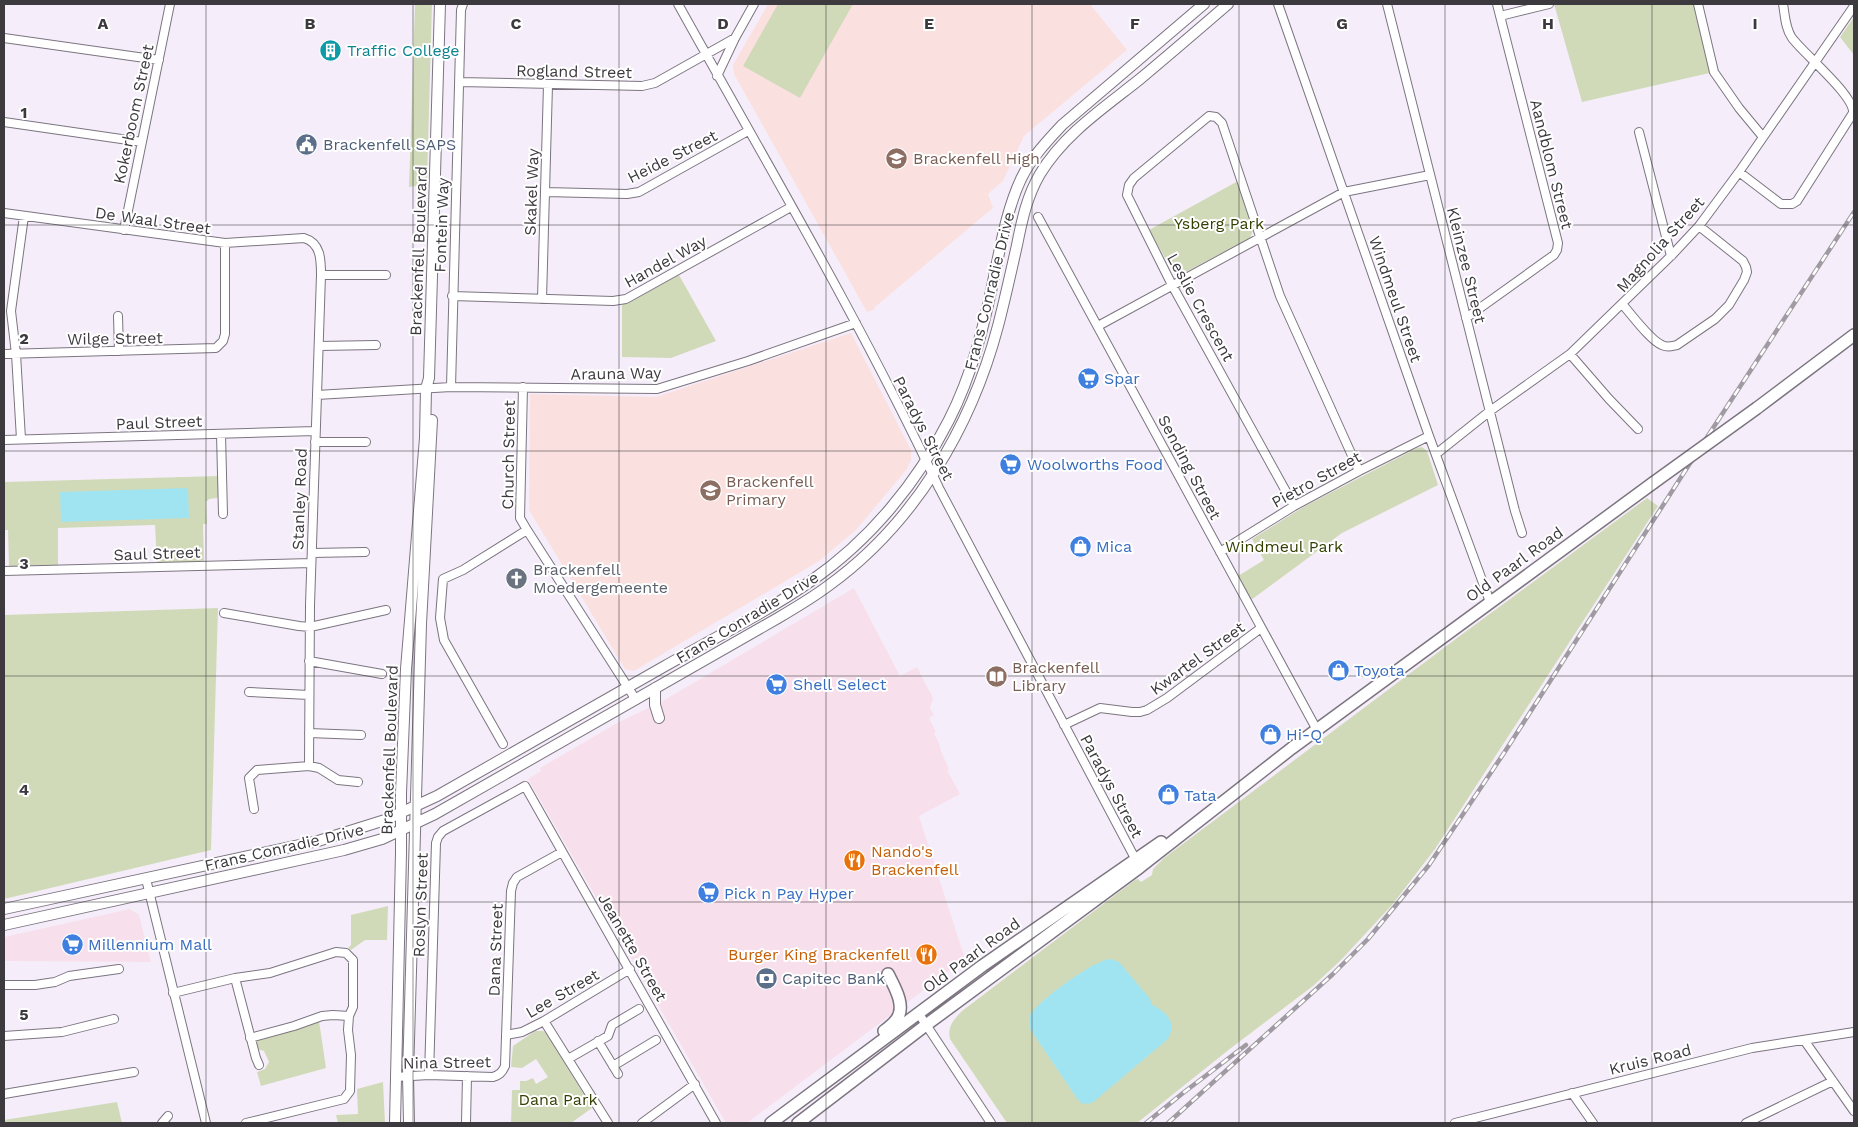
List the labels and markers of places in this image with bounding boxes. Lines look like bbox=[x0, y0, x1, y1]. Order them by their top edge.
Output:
building icon: Traffic College bbox=[319, 38, 343, 62]
place label: Traffic College bbox=[347, 41, 459, 60]
public building icon: Brackenfell SAPS bbox=[295, 132, 319, 156]
place label: Brackenfell SAPS bbox=[323, 135, 456, 154]
school or university icon: Brackenfell High bbox=[885, 146, 909, 170]
place label: Brackenfell High bbox=[913, 149, 1040, 168]
supermarket icon: Spar bbox=[1076, 366, 1100, 390]
place label: Spar bbox=[1104, 369, 1140, 388]
supermarket icon: Woolworths Food bbox=[999, 452, 1023, 476]
place label: Woolworths Food bbox=[1027, 455, 1163, 474]
place label: Brackenfell Primary bbox=[726, 472, 814, 509]
school or university icon: Brackenfell Primary bbox=[698, 478, 722, 502]
shop icon: Mica bbox=[1068, 534, 1092, 558]
place label: Mica bbox=[1096, 537, 1132, 556]
place label: Brackenfell Moedergemeente bbox=[533, 560, 668, 597]
church icon: Brackenfell Moedergemeente bbox=[505, 566, 529, 590]
place label: Brackenfell Library bbox=[1012, 658, 1100, 695]
shop icon: Toyota bbox=[1326, 658, 1350, 682]
place label: Toyota bbox=[1354, 661, 1405, 680]
library icon: Brackenfell Library bbox=[984, 664, 1008, 688]
supermarket icon: Shell Select bbox=[765, 672, 789, 696]
place label: Shell Select bbox=[793, 675, 887, 694]
shop icon: Hi-Q bbox=[1258, 722, 1282, 746]
place label: Hi-Q bbox=[1286, 725, 1322, 744]
shop icon: Tata bbox=[1156, 783, 1180, 807]
place label: Tata bbox=[1184, 786, 1217, 805]
place label: Nando's Brackenfell bbox=[871, 842, 959, 879]
restaurant icon: Nando's Brackenfell bbox=[843, 848, 867, 872]
supermarket icon: Pick n Pay Hyper bbox=[696, 881, 720, 905]
place label: Pick n Pay Hyper bbox=[724, 884, 854, 903]
supermarket icon: Millennium Mall bbox=[60, 932, 84, 956]
place label: Millennium Mall bbox=[88, 935, 212, 954]
restaurant icon: Burger King Brackenfell bbox=[914, 942, 938, 966]
place label: Burger King Brackenfell bbox=[728, 945, 910, 964]
bank icon: Capitec Bank bbox=[754, 966, 778, 990]
place label: Capitec Bank bbox=[782, 969, 885, 988]

